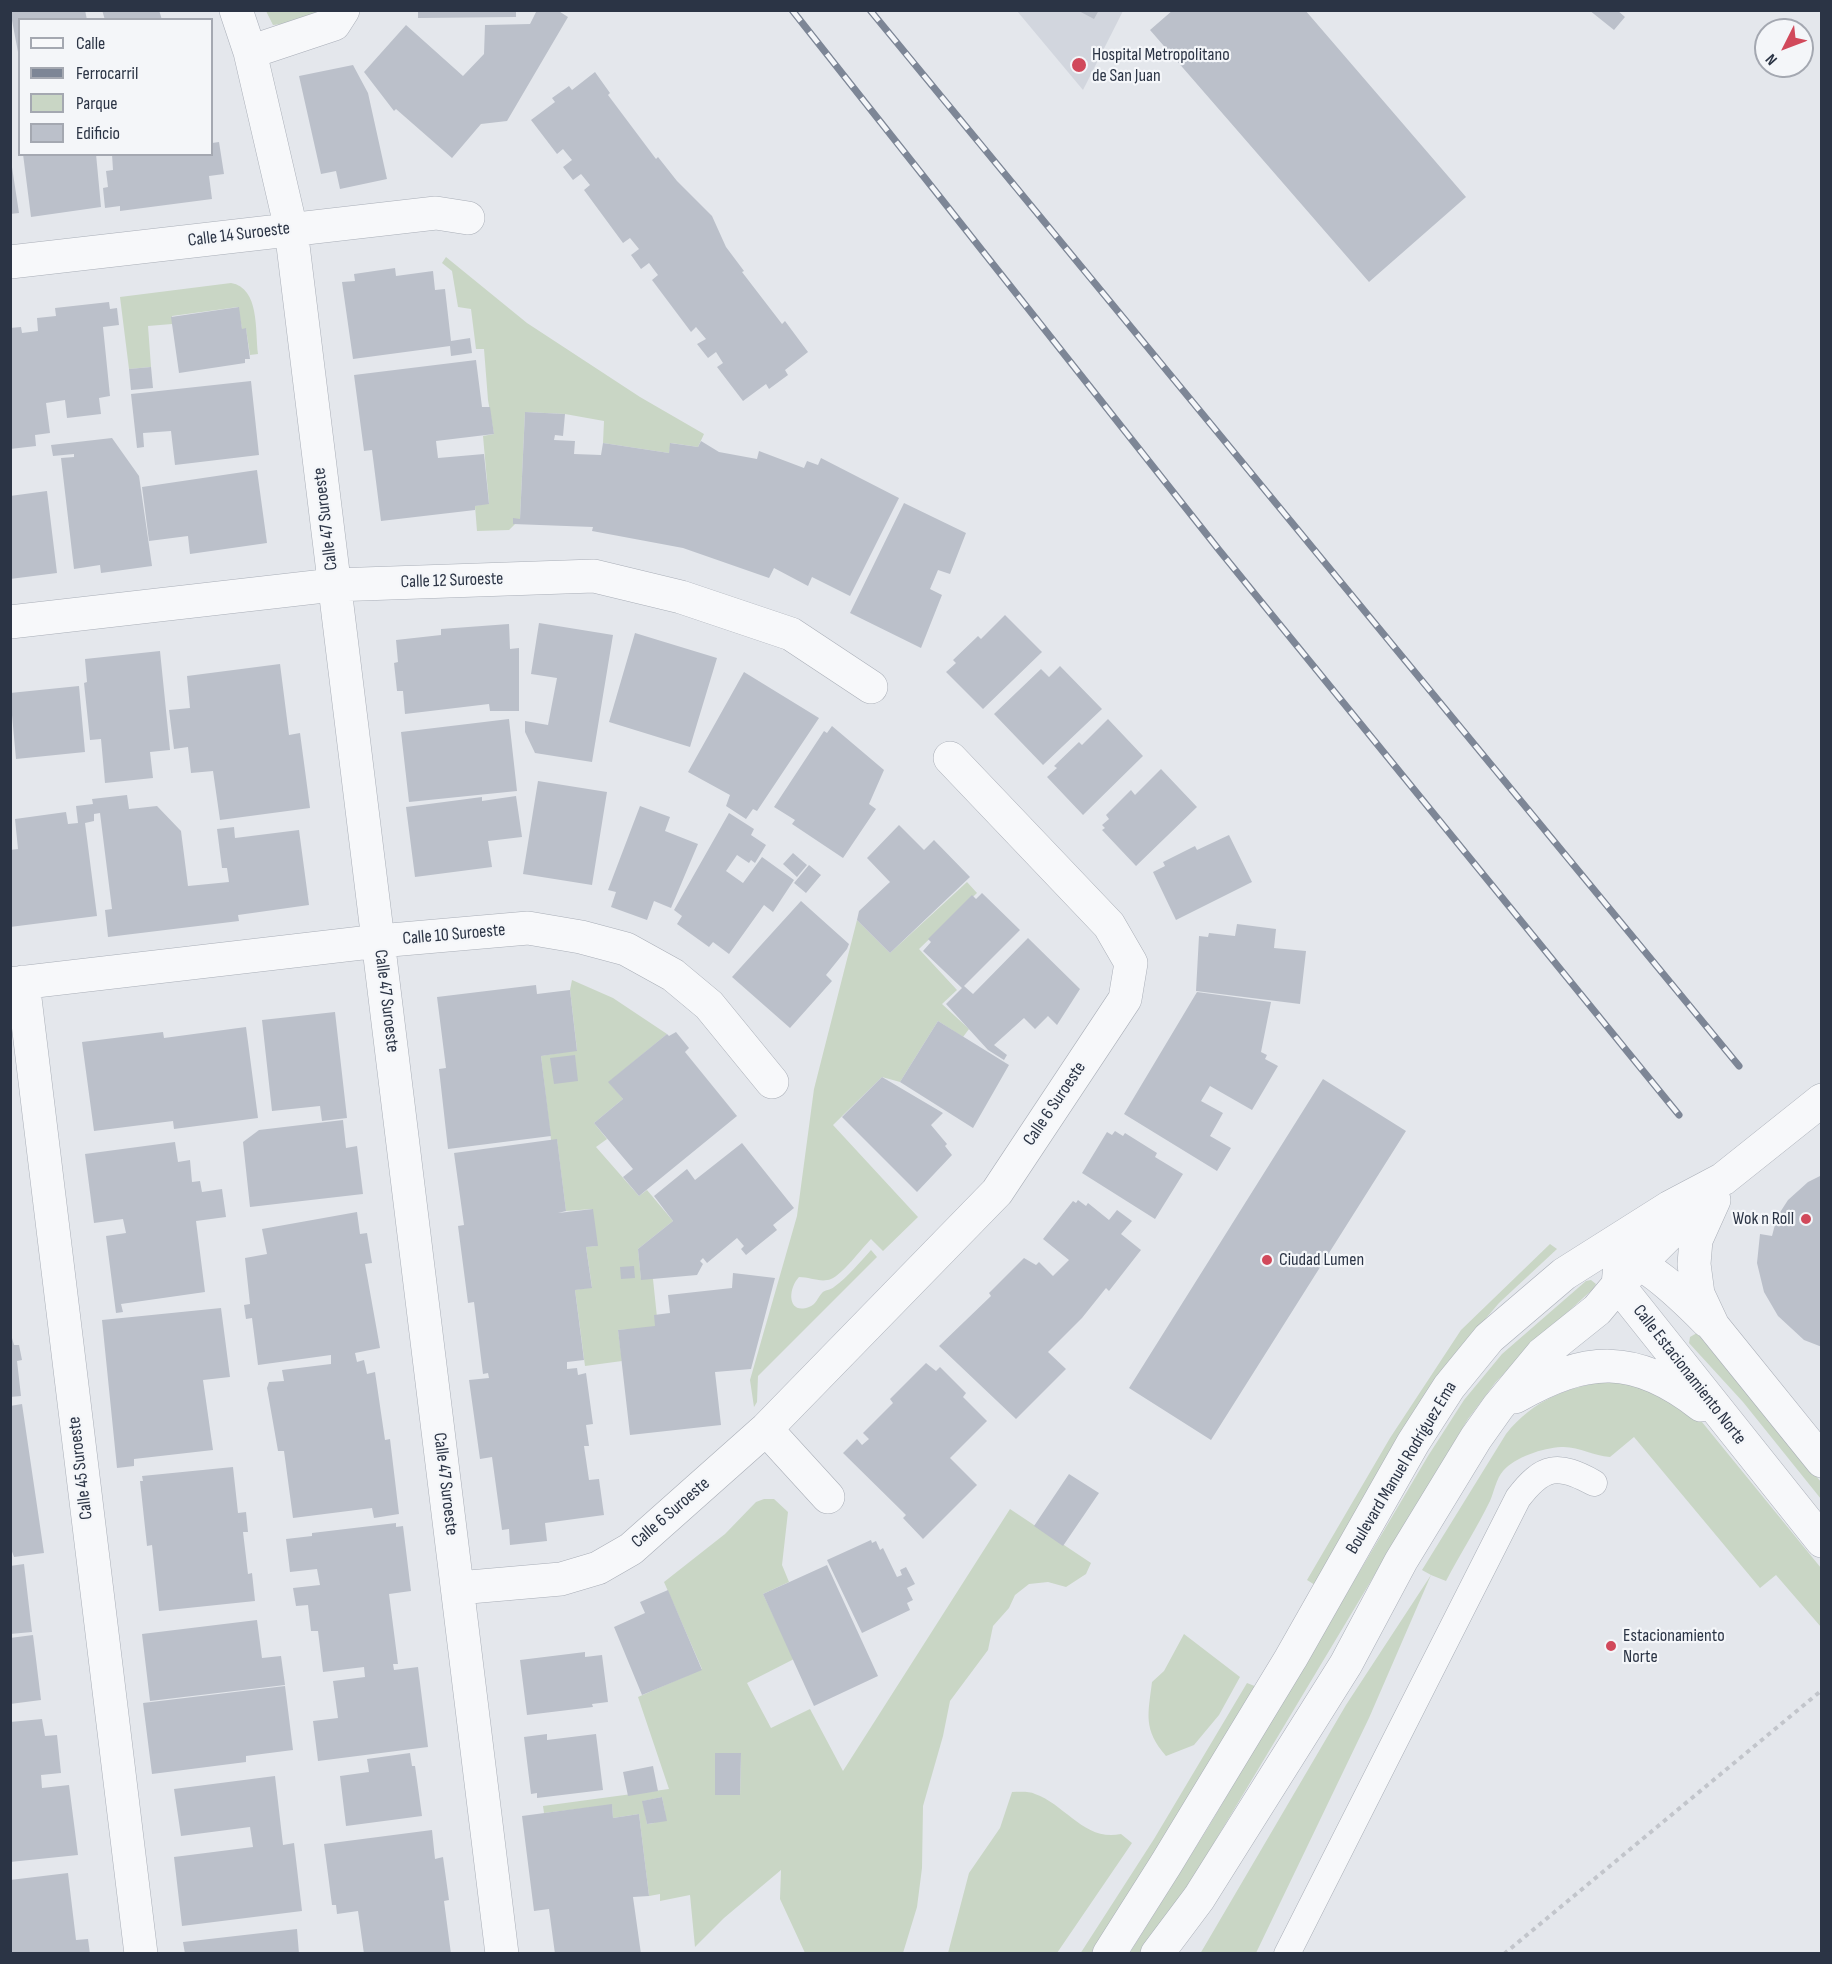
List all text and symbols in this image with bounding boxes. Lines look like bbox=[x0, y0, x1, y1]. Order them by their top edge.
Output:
legend bbox=[18, 18, 213, 156]
north arrow bbox=[1754, 18, 1814, 78]
text: Calle bbox=[76, 33, 105, 54]
place label: Hospital Metropolitano de San Juan bbox=[1092, 44, 1230, 86]
text: N bbox=[1762, 50, 1782, 69]
marker: Hospital Metropolitano de San Juan bbox=[1070, 56, 1088, 74]
text: Ferrocarril bbox=[76, 63, 138, 84]
text: Parque bbox=[76, 93, 117, 114]
text: Edificio bbox=[76, 123, 120, 144]
street label: Calle 14 Suroeste bbox=[187, 218, 291, 252]
street label: Calle 47 Suroeste bbox=[309, 466, 343, 572]
street label: Calle 12 Suroeste bbox=[400, 568, 504, 594]
street label: Calle 10 Suroeste bbox=[402, 920, 506, 950]
street label: Calle 47 Suroeste bbox=[369, 948, 403, 1054]
street label: Calle 6 Suroeste bbox=[1019, 1058, 1091, 1150]
place label: Wok n Roll bbox=[1733, 1208, 1794, 1230]
marker: Wok n Roll bbox=[1799, 1212, 1813, 1226]
place label: Ciudad Lumen bbox=[1279, 1249, 1364, 1271]
marker: Ciudad Lumen bbox=[1260, 1253, 1274, 1267]
street label: Calle Estacionamiento Norte bbox=[1628, 1301, 1750, 1449]
street label: Boulevard Manuel Rodríguez Ema bbox=[1342, 1378, 1462, 1558]
street label: Calle 45 Suroeste bbox=[64, 1415, 98, 1521]
street label: Calle 47 Suroeste bbox=[428, 1431, 462, 1537]
street label: Calle 6 Suroeste bbox=[627, 1473, 715, 1553]
place label: Estacionamiento Norte bbox=[1623, 1625, 1725, 1668]
marker: Estacionamiento Norte bbox=[1604, 1639, 1618, 1653]

